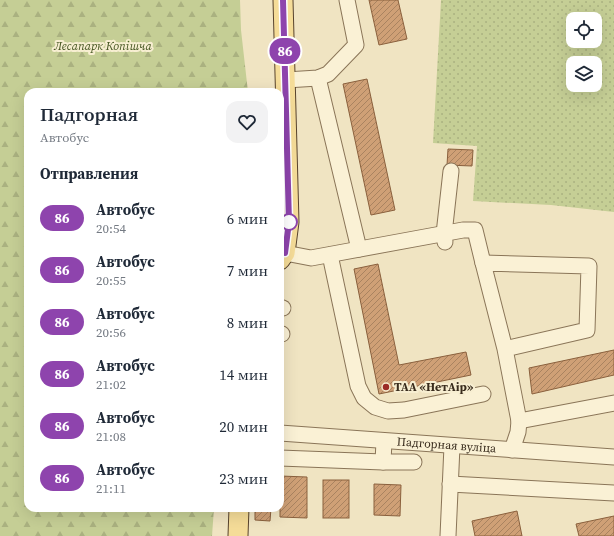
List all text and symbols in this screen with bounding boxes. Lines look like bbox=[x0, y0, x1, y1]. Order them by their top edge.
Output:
map controls bbox=[566, 12, 602, 92]
button: locate bbox=[566, 12, 602, 48]
park label: Лесапарк Копішча bbox=[53, 38, 152, 54]
line badge: 86 bbox=[267, 38, 303, 64]
text: 86 bbox=[277, 41, 293, 61]
button: layers bbox=[566, 56, 602, 92]
text: Падгорная bbox=[40, 101, 138, 127]
button: heart bbox=[226, 101, 268, 143]
text: Автобус bbox=[40, 129, 89, 146]
text: Отправления bbox=[40, 163, 138, 184]
text: Автобус bbox=[96, 199, 155, 220]
text: 86 bbox=[54, 208, 70, 228]
text: 6 мин bbox=[227, 208, 268, 229]
unlabelled marker bbox=[280, 213, 298, 231]
text: 20:54 bbox=[96, 220, 126, 237]
text: Автобус bbox=[96, 251, 155, 272]
text: 86 bbox=[54, 260, 70, 280]
text: 7 мин bbox=[227, 260, 268, 281]
text: 20:55 bbox=[96, 272, 126, 289]
text: Автобус bbox=[96, 303, 155, 324]
text: 86 bbox=[54, 312, 70, 332]
text: 8 мин bbox=[227, 312, 268, 333]
text: 20:56 bbox=[96, 324, 126, 341]
text: Автобус bbox=[96, 355, 155, 376]
text: 86 bbox=[54, 364, 70, 384]
text: 14 мин bbox=[219, 364, 268, 385]
text: 21:02 bbox=[96, 376, 126, 393]
place label: ТАА «НетАір» bbox=[394, 379, 474, 395]
marker: ТАА «НетАір» bbox=[381, 382, 391, 392]
text: Автобус bbox=[96, 407, 155, 428]
text: 86 bbox=[54, 416, 70, 436]
text: 20 мин bbox=[219, 416, 268, 437]
text: 21:08 bbox=[96, 428, 126, 445]
street label: Падгорная вуліца bbox=[396, 433, 498, 457]
text: Автобус bbox=[96, 459, 155, 480]
text: 86 bbox=[54, 468, 70, 488]
text: 23 мин bbox=[219, 468, 268, 489]
text: 21:11 bbox=[96, 480, 126, 497]

